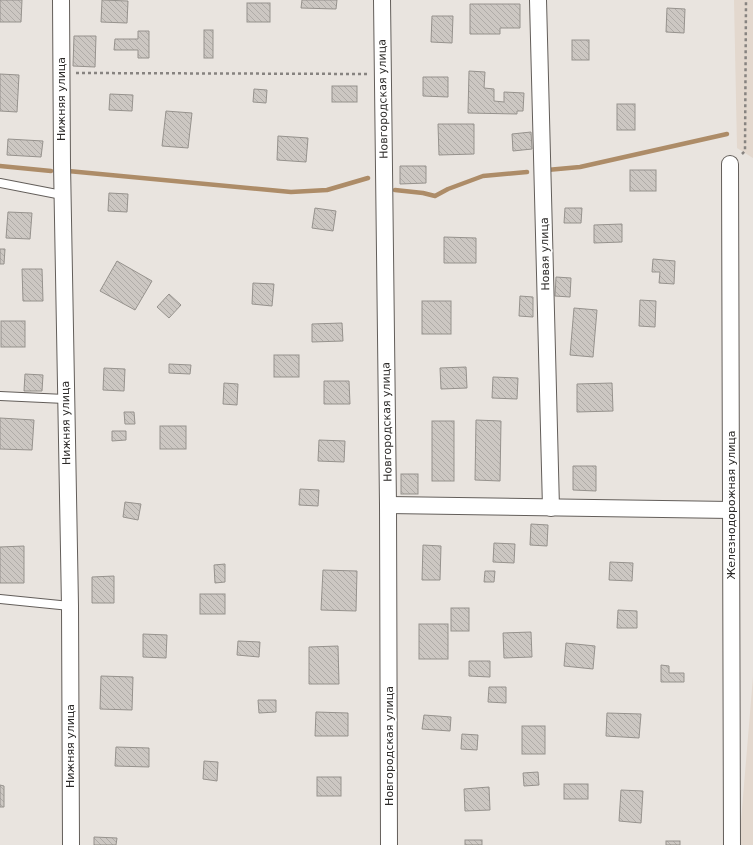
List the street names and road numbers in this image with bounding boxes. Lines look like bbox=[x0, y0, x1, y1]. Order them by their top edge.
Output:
street label: Новгородская улица bbox=[375, 39, 391, 159]
street label: Нижняя улица bbox=[55, 57, 68, 141]
street label: Новая улица bbox=[538, 217, 552, 291]
street label: Новгородская улица bbox=[379, 362, 395, 482]
street label: Нижняя улица bbox=[59, 381, 73, 465]
street label: Железнодорожная улица bbox=[725, 430, 738, 580]
street label: Новгородская улица bbox=[383, 686, 396, 806]
street label: Нижняя улица bbox=[64, 704, 77, 788]

